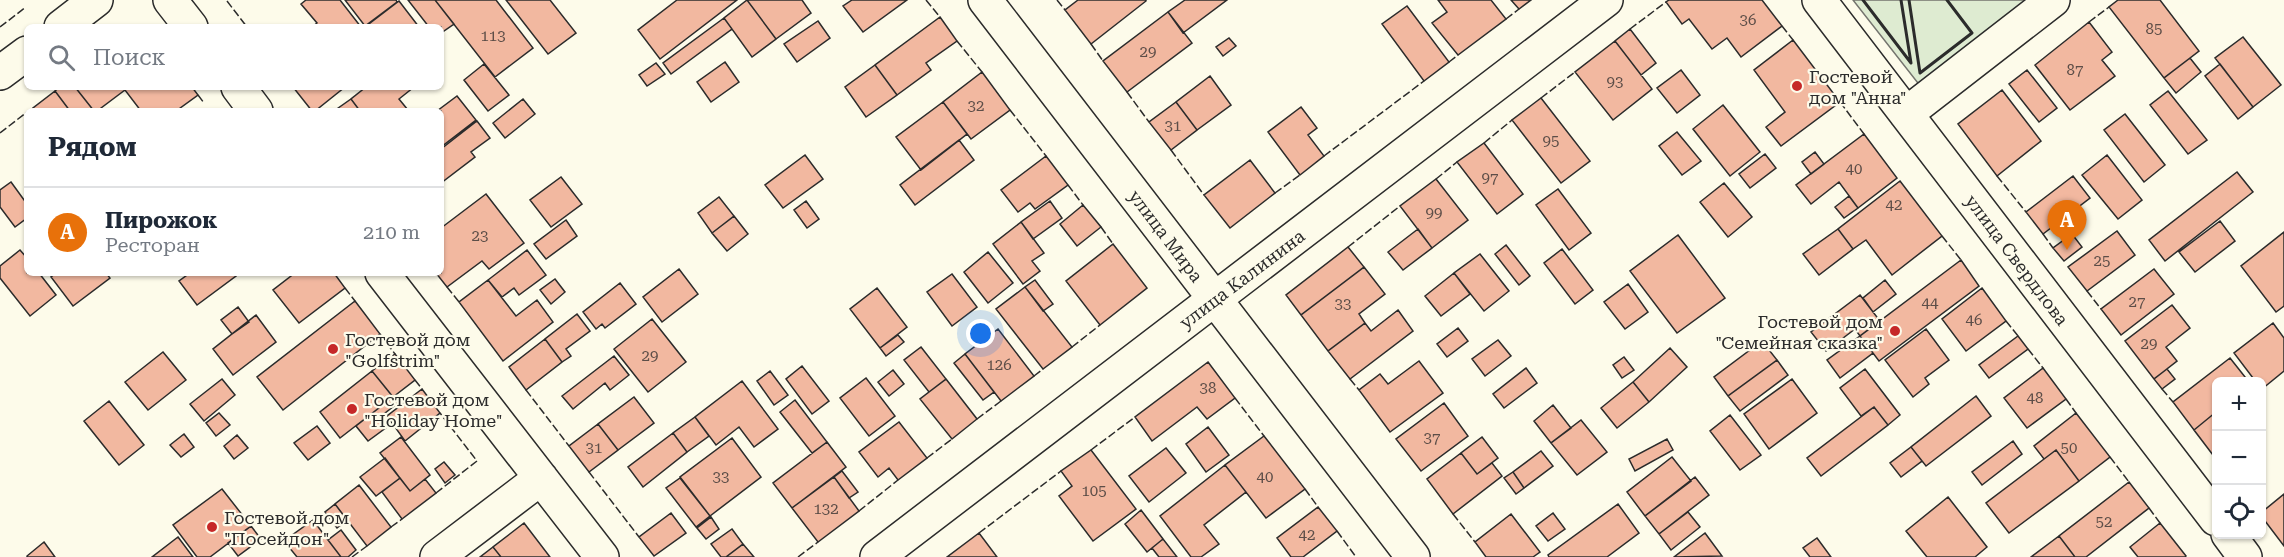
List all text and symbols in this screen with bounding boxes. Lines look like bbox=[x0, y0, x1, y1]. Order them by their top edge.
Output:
house number: 36 bbox=[1740, 11, 1756, 29]
house number: 85 bbox=[2146, 20, 2162, 38]
search box bbox=[24, 24, 444, 90]
house number: 113 bbox=[480, 27, 506, 45]
icon: search bbox=[45, 41, 78, 74]
house number: 29 bbox=[1140, 43, 1156, 61]
text: Поиск bbox=[93, 45, 165, 70]
house number: 87 bbox=[2067, 61, 2083, 79]
place label: Гостевой дом "Анна" bbox=[1809, 66, 1907, 108]
house number: 93 bbox=[1607, 73, 1623, 91]
marker: Гостевой дом "Анна" bbox=[1790, 79, 1804, 93]
house number: 32 bbox=[968, 97, 984, 115]
house number: 31 bbox=[1165, 117, 1181, 135]
text: Рядом bbox=[48, 132, 137, 162]
house number: 95 bbox=[1543, 132, 1559, 150]
house number: 40 bbox=[1846, 160, 1862, 178]
house number: 97 bbox=[1482, 169, 1498, 187]
street label: улица Мира bbox=[1125, 186, 1208, 286]
street label: улица Свердлова bbox=[1961, 190, 2073, 330]
house number: 42 bbox=[1886, 196, 1902, 214]
pin: A bbox=[2048, 200, 2086, 250]
house number: 99 bbox=[1426, 204, 1442, 222]
text: Пирожок bbox=[105, 208, 217, 233]
text: A bbox=[60, 220, 75, 244]
text: 210 m bbox=[363, 220, 420, 244]
street label: улица Калинина bbox=[1175, 225, 1309, 333]
house number: 23 bbox=[472, 227, 488, 245]
text: Ресторан bbox=[105, 233, 200, 257]
house number: 25 bbox=[2094, 252, 2110, 270]
house number: 27 bbox=[2129, 293, 2145, 311]
house number: 44 bbox=[1922, 294, 1939, 312]
house number: 33 bbox=[1335, 295, 1351, 313]
place label: Гостевой дом "Семейная сказка" bbox=[1715, 311, 1883, 353]
house number: 46 bbox=[1966, 311, 1982, 329]
your location bbox=[966, 319, 995, 348]
marker: Гостевой дом "Семейная сказка" bbox=[1888, 324, 1902, 338]
place label: Гостевой дом "Golfstrim" bbox=[345, 329, 470, 371]
house number: 29 bbox=[2141, 335, 2157, 353]
marker: Гостевой дом "Golfstrim" bbox=[326, 342, 340, 356]
house number: 29 bbox=[642, 347, 658, 365]
house number: 126 bbox=[986, 356, 1012, 374]
map controls bbox=[2212, 377, 2266, 539]
button: + bbox=[2212, 377, 2266, 431]
house number: 38 bbox=[1200, 379, 1216, 397]
place label: Гостевой дом "Holiday Home" bbox=[364, 389, 502, 431]
house number: 48 bbox=[2027, 389, 2043, 407]
marker: Гостевой дом "Holiday Home" bbox=[345, 402, 359, 416]
house number: 37 bbox=[1424, 429, 1440, 447]
button: − bbox=[2212, 431, 2266, 485]
house number: 31 bbox=[586, 439, 602, 457]
house number: 50 bbox=[2061, 439, 2077, 457]
house number: 33 bbox=[713, 468, 729, 486]
house number: 40 bbox=[1257, 468, 1273, 486]
house number: 105 bbox=[1081, 482, 1107, 500]
button: locate bbox=[2212, 485, 2266, 539]
house number: 132 bbox=[813, 500, 839, 518]
place label: Гостевой дом "Посейдон" bbox=[224, 507, 349, 549]
house number: 52 bbox=[2096, 513, 2112, 531]
marker: Гостевой дом "Посейдон" bbox=[205, 520, 219, 534]
house number: 42 bbox=[1299, 526, 1315, 544]

